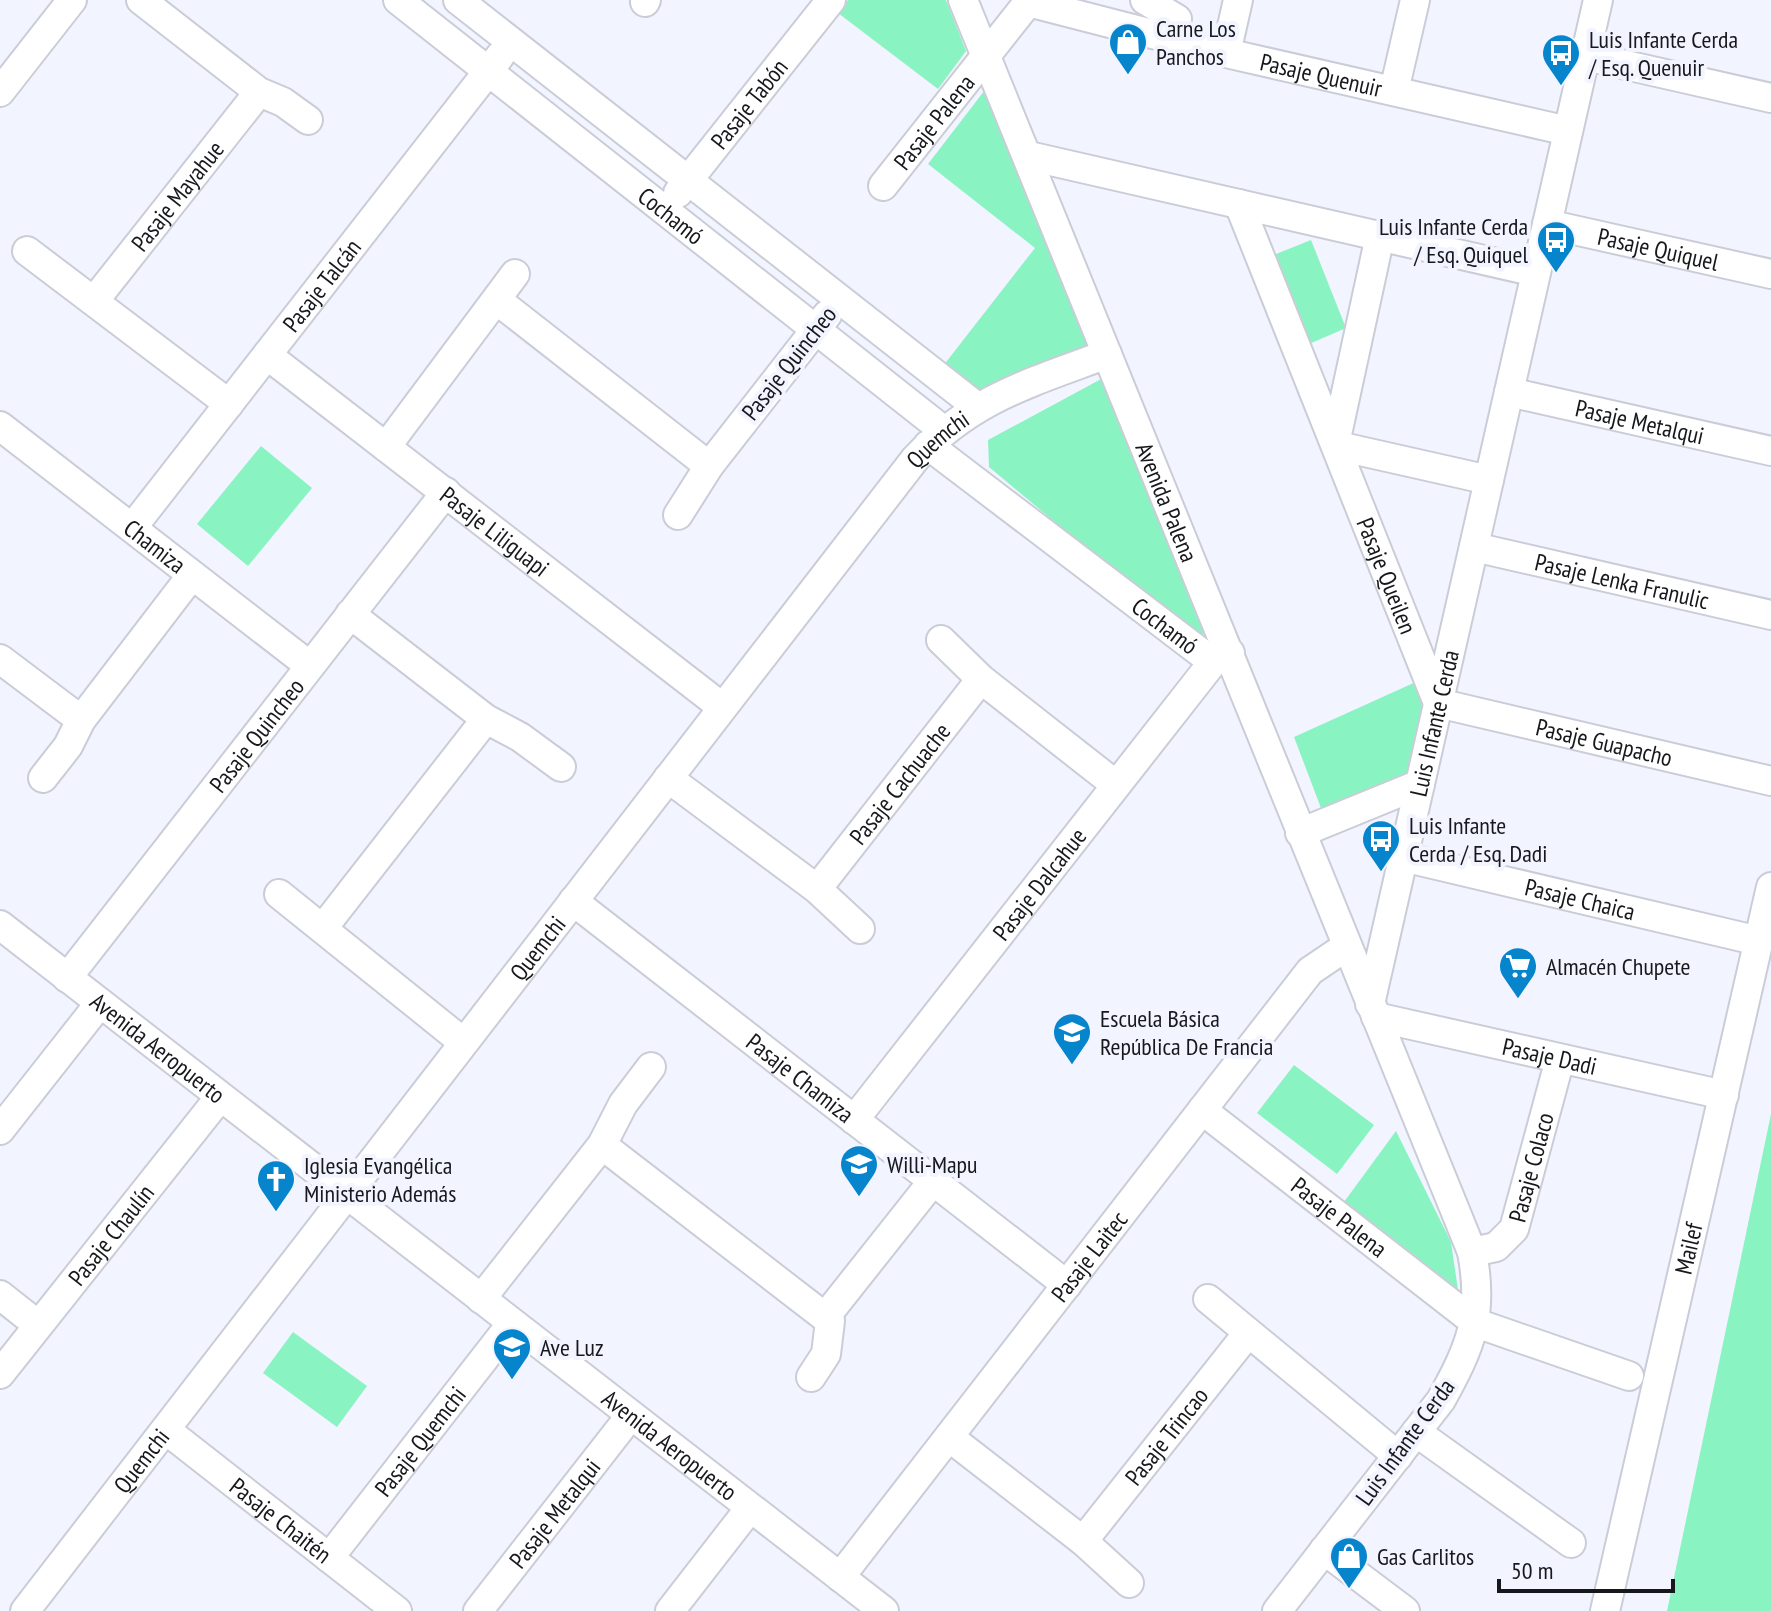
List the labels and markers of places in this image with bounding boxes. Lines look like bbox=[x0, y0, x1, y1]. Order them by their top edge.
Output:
place label: Carne Los Panchos bbox=[1156, 13, 1236, 72]
shop icon: Carne Los Panchos bbox=[1107, 21, 1149, 76]
place label: Luis Infante Cerda / Esq. Quenuir bbox=[1588, 24, 1738, 83]
bus stop icon: Luis Infante Cerda / Esq. Quenuir bbox=[1540, 32, 1582, 87]
place label: Luis Infante Cerda / Esq. Quiquel bbox=[1379, 211, 1528, 270]
bus stop icon: Luis Infante Cerda / Esq. Quiquel bbox=[1535, 219, 1577, 274]
place label: Luis Infante Cerda / Esq. Dadi bbox=[1409, 810, 1547, 869]
bus stop icon: Luis Infante Cerda / Esq. Dadi bbox=[1360, 818, 1402, 873]
supermarket icon: Almacén Chupete bbox=[1497, 945, 1539, 1000]
place label: Almacén Chupete bbox=[1546, 951, 1690, 982]
place label: Escuela Básica República De Francia bbox=[1100, 1003, 1273, 1062]
school or university icon: Escuela Básica República De Francia bbox=[1051, 1011, 1093, 1066]
school or university icon: Willi-Mapu bbox=[838, 1143, 880, 1198]
place label: Willi-Mapu bbox=[887, 1149, 977, 1180]
place label: Iglesia Evangélica Ministerio Además bbox=[304, 1150, 456, 1209]
church icon: Iglesia Evangélica Ministerio Además bbox=[255, 1158, 297, 1213]
school or university icon: Ave Luz bbox=[491, 1326, 533, 1381]
place label: Ave Luz bbox=[540, 1332, 604, 1363]
shop icon: Gas Carlitos bbox=[1328, 1535, 1370, 1590]
place label: Gas Carlitos bbox=[1377, 1541, 1474, 1572]

